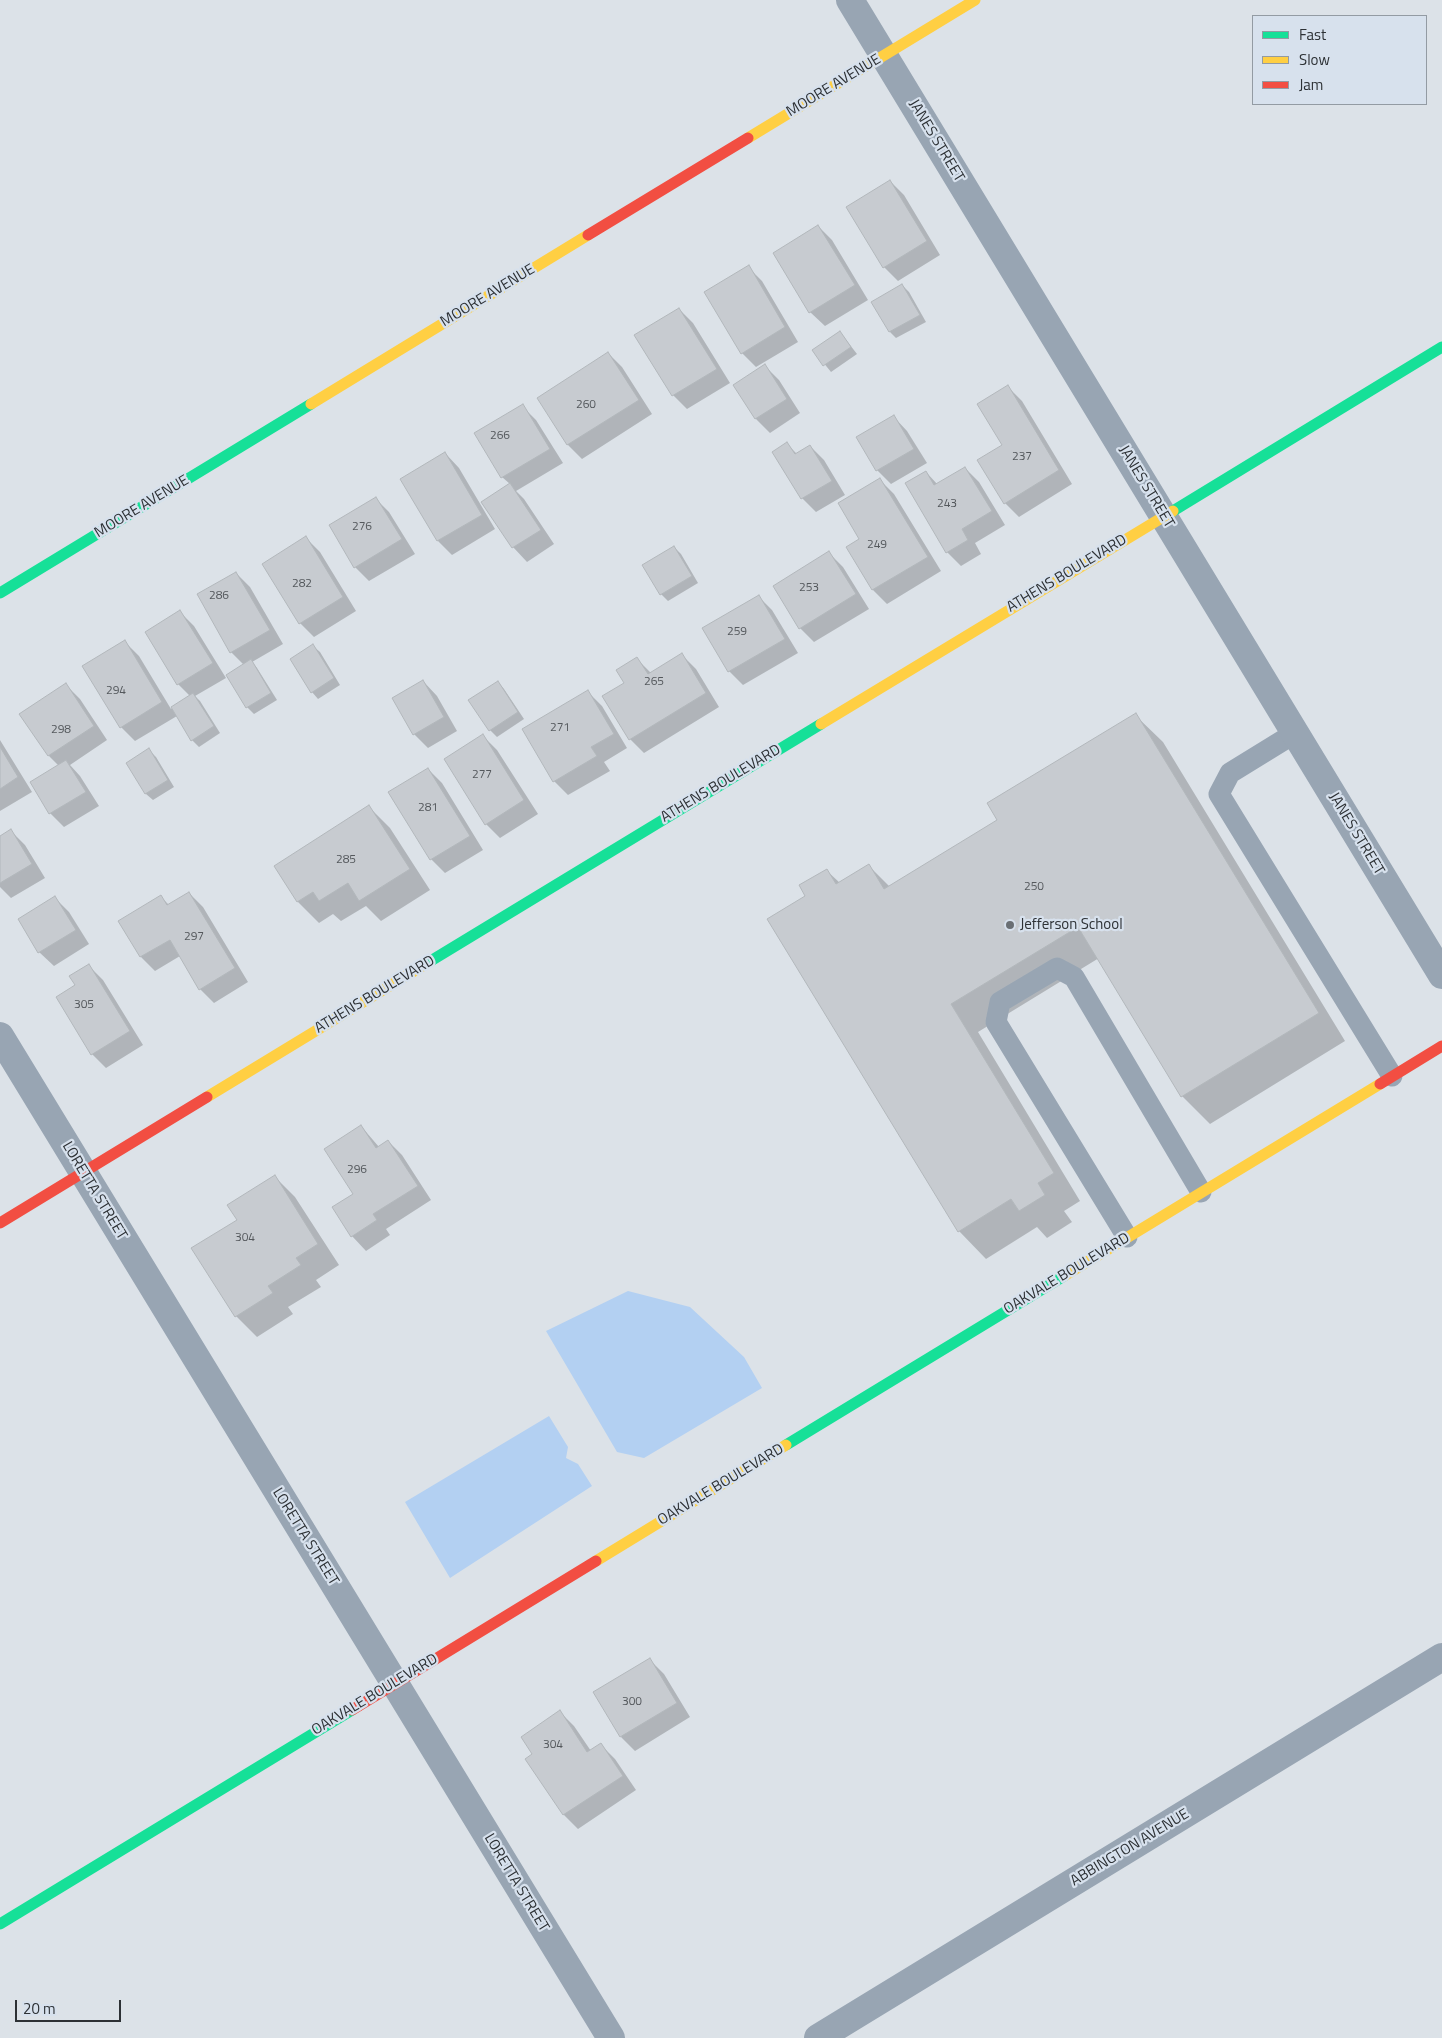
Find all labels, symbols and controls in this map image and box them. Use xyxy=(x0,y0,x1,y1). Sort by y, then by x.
legend xyxy=(1252,15,1427,105)
text: Fast xyxy=(1299,23,1326,46)
text: Slow xyxy=(1299,48,1330,71)
street label: MOORE AVENUE xyxy=(784,51,884,121)
text: Jam xyxy=(1299,73,1323,96)
street label: JANES STREET xyxy=(904,97,968,185)
street label: MOORE AVENUE xyxy=(438,261,538,331)
house number: 260 xyxy=(576,398,596,412)
house number: 266 xyxy=(490,429,510,443)
street label: JANES STREET xyxy=(1114,443,1178,531)
house number: 237 xyxy=(1012,450,1032,464)
street label: MOORE AVENUE xyxy=(92,472,192,542)
house number: 243 xyxy=(937,497,957,511)
house number: 276 xyxy=(352,520,372,534)
street label: ATHENS BOULEVARD xyxy=(1004,531,1130,617)
house number: 249 xyxy=(867,538,887,552)
house number: 282 xyxy=(292,577,312,591)
house number: 253 xyxy=(799,581,819,595)
house number: 286 xyxy=(209,589,229,603)
house number: 259 xyxy=(727,625,747,639)
house number: 265 xyxy=(644,675,664,689)
house number: 294 xyxy=(106,684,126,698)
house number: 271 xyxy=(550,721,570,735)
house number: 298 xyxy=(51,723,71,737)
street label: ATHENS BOULEVARD xyxy=(658,741,784,827)
house number: 277 xyxy=(472,768,492,782)
street label: JANES STREET xyxy=(1324,790,1388,878)
house number: 281 xyxy=(418,801,438,815)
house number: 285 xyxy=(336,853,356,867)
house number: 250 xyxy=(1024,880,1044,894)
place label: Jefferson School xyxy=(1020,916,1123,934)
marker: Jefferson School xyxy=(1004,919,1016,931)
house number: 297 xyxy=(184,930,204,944)
street label: ATHENS BOULEVARD xyxy=(312,952,438,1038)
house number: 305 xyxy=(74,998,94,1012)
street label: LORETTA STREET xyxy=(58,1139,130,1243)
house number: 296 xyxy=(347,1163,367,1177)
street label: OAKVALE BOULEVARD xyxy=(1001,1229,1133,1319)
house number: 304 xyxy=(235,1231,255,1245)
street label: OAKVALE BOULEVARD xyxy=(655,1440,787,1530)
street label: LORETTA STREET xyxy=(268,1485,342,1589)
street label: OAKVALE BOULEVARD xyxy=(309,1650,441,1740)
house number: 300 xyxy=(622,1695,642,1709)
house number: 304 xyxy=(543,1738,563,1752)
street label: ABBINGTON AVENUE xyxy=(1067,1806,1193,1890)
street label: LORETTA STREET xyxy=(480,1831,552,1935)
scale bar xyxy=(18,1990,124,2022)
text: 20 m xyxy=(23,1997,56,2020)

